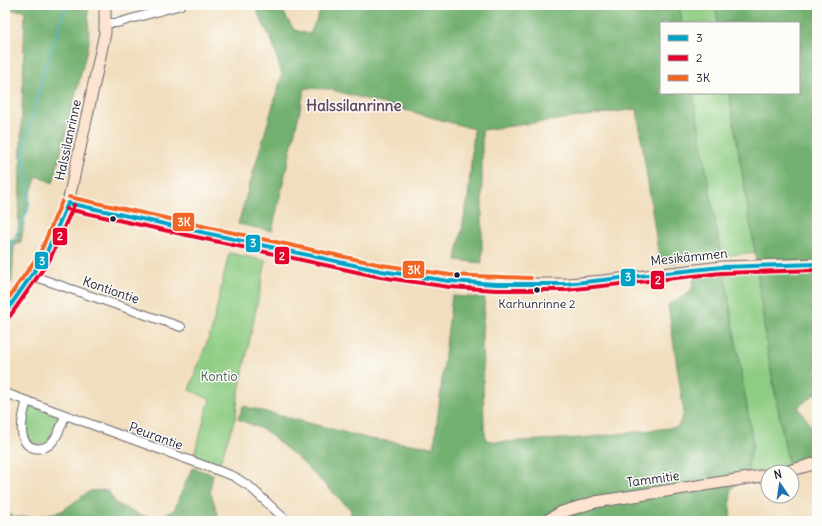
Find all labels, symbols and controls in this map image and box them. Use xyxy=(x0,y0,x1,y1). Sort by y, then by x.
legend xyxy=(660,22,800,94)
text: 3 xyxy=(696,30,703,45)
text: 2 xyxy=(696,50,703,65)
text: 3K xyxy=(696,70,711,85)
district label: Halssilanrinne xyxy=(306,96,402,115)
street label: Halssilanrinne xyxy=(51,98,85,182)
line badge: 3K xyxy=(172,212,195,232)
unlabelled marker xyxy=(108,214,118,224)
text: 3K xyxy=(177,215,191,229)
line badge: 2 xyxy=(52,227,68,246)
text: 2 xyxy=(57,229,63,243)
line badge: 3 xyxy=(245,234,261,253)
text: 3 xyxy=(250,236,256,250)
street label: Mesikämmen xyxy=(650,244,729,270)
line badge: 2 xyxy=(274,246,290,265)
text: 2 xyxy=(279,249,285,263)
line badge: 3 xyxy=(34,251,49,270)
text: 3 xyxy=(39,254,45,268)
line badge: 3K xyxy=(402,260,425,279)
text: 3K xyxy=(407,263,421,277)
line badge: 3 xyxy=(620,268,636,287)
unlabelled marker xyxy=(452,270,462,280)
text: 3 xyxy=(625,270,631,284)
line badge: 2 xyxy=(650,270,665,290)
street label: Kontiontie xyxy=(80,272,142,308)
text: 2 xyxy=(655,273,661,287)
marker: Karhunrinne 2 xyxy=(532,285,542,295)
place label: Karhunrinne 2 xyxy=(498,296,576,311)
park label: Kontio xyxy=(200,368,238,385)
street label: Peurantie xyxy=(127,418,185,454)
north arrow xyxy=(760,464,800,504)
street label: Tammitie xyxy=(625,467,681,491)
text: N xyxy=(772,467,783,482)

